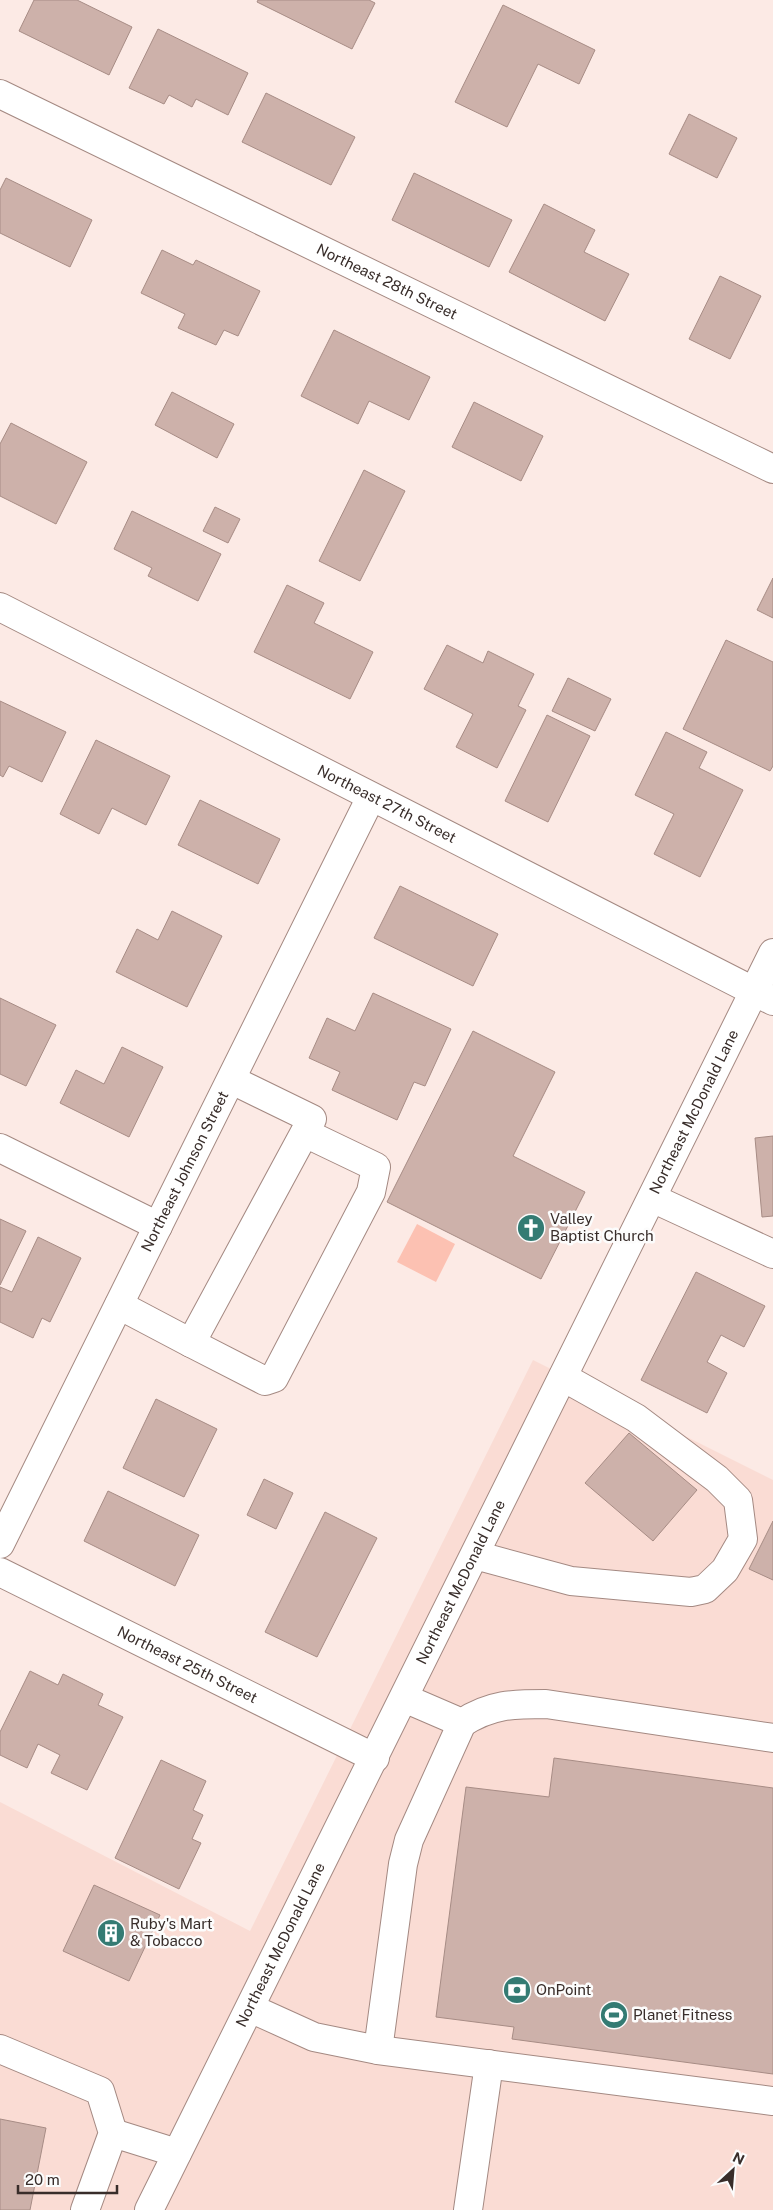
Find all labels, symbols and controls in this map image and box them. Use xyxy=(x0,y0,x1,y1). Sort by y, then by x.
street label: Northeast 28th Street xyxy=(314,240,460,323)
street label: Northeast 27th Street xyxy=(315,761,459,846)
street label: Northeast McDonald Lane xyxy=(646,1027,742,1197)
street label: Northeast Johnson Street xyxy=(138,1088,232,1254)
place label: Valley Baptist Church xyxy=(550,1210,654,1244)
church icon: Valley Baptist Church xyxy=(516,1213,546,1243)
street label: Northeast McDonald Lane xyxy=(412,1497,508,1667)
street label: Northeast 25th Street xyxy=(115,1623,260,1706)
street label: Northeast McDonald Lane xyxy=(232,1860,328,2030)
place label: Ruby's Mart & Tobacco xyxy=(130,1915,213,1949)
building icon: Ruby's Mart & Tobacco xyxy=(96,1918,126,1948)
bank icon: OnPoint xyxy=(502,1975,532,2005)
place label: OnPoint xyxy=(536,1981,592,1998)
sports icon: Planet Fitness xyxy=(599,2000,629,2030)
place label: Planet Fitness xyxy=(633,2006,732,2023)
north arrow xyxy=(708,2145,758,2195)
text: N xyxy=(730,2149,747,2168)
scale bar xyxy=(18,2162,116,2194)
text: 20 m xyxy=(25,2171,60,2188)

